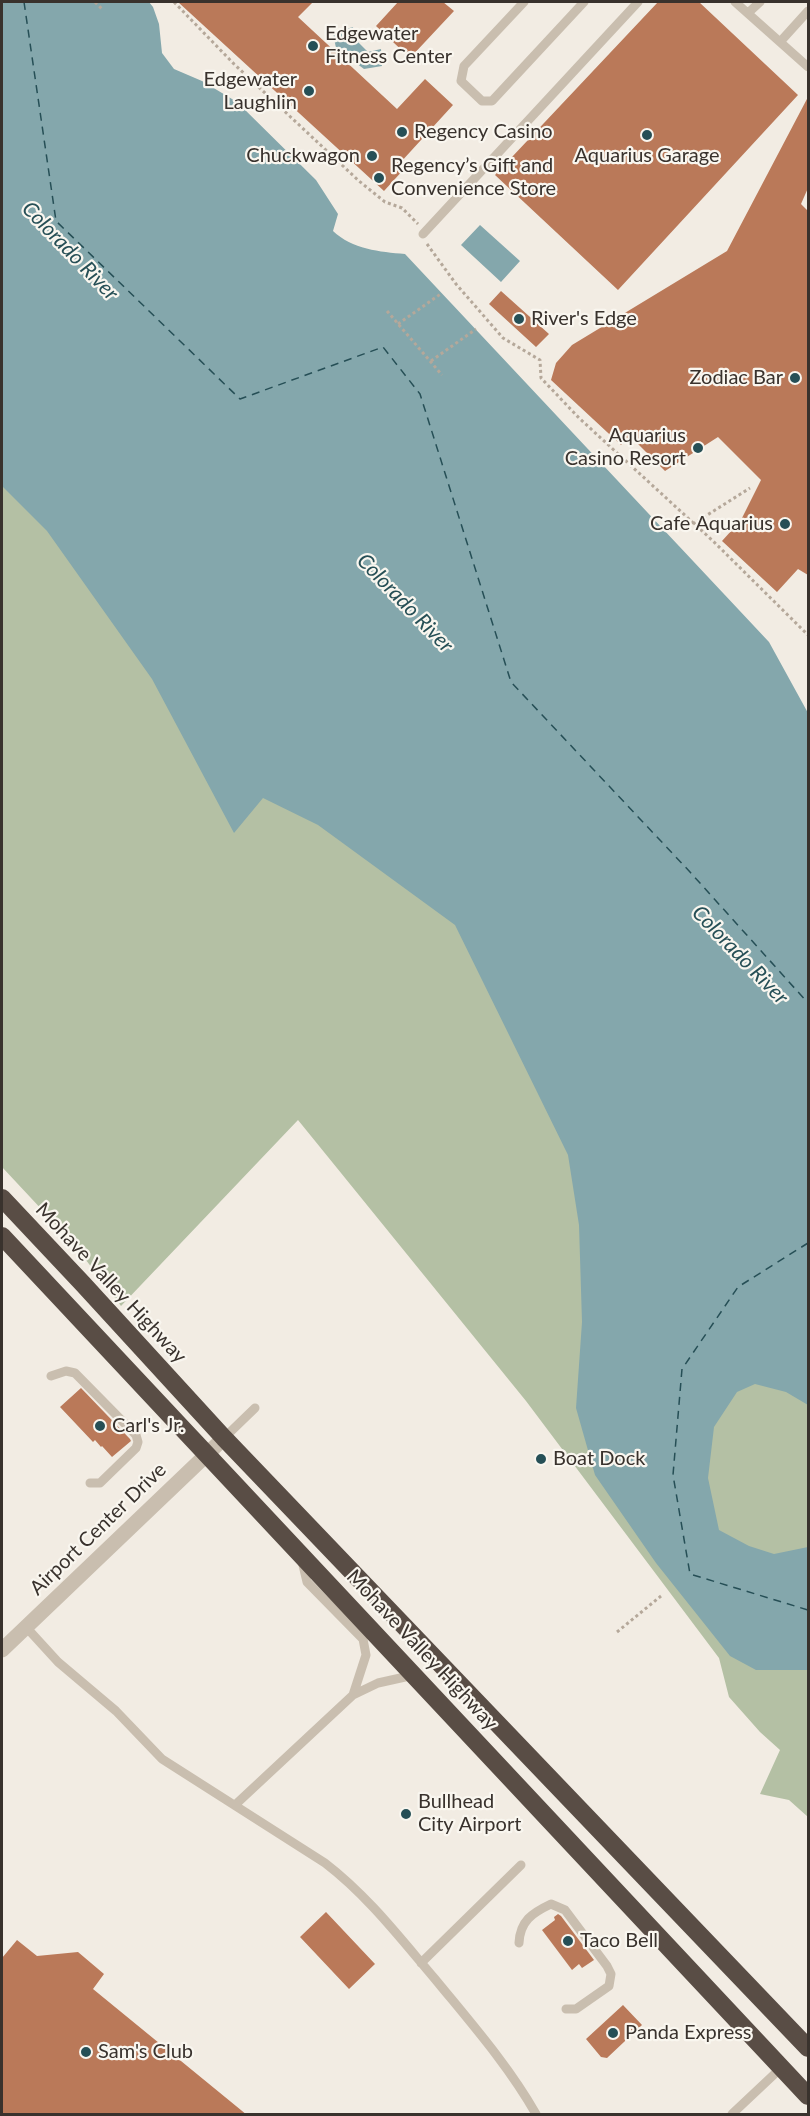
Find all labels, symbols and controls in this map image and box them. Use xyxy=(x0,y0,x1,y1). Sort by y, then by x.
place label: Edgewater Fitness Center xyxy=(325,22,452,69)
marker: Edgewater Fitness Center xyxy=(306,39,320,53)
place label: Edgewater Laughlin xyxy=(204,68,297,115)
marker: Edgewater Laughlin xyxy=(302,84,316,98)
place label: Regency Casino xyxy=(414,120,553,144)
marker: Regency Casino xyxy=(395,125,409,139)
marker: Aquarius Garage xyxy=(640,128,654,142)
place label: Chuckwagon xyxy=(246,144,360,168)
place label: Aquarius Garage xyxy=(575,144,719,168)
marker: Chuckwagon xyxy=(365,149,379,163)
place label: Regency’s Gift and Convenience Store xyxy=(391,154,556,201)
marker: Regency’s Gift and Convenience Store xyxy=(372,171,386,185)
water label: Colorado River xyxy=(17,196,123,306)
place label: River's Edge xyxy=(531,307,637,331)
marker: River's Edge xyxy=(512,312,526,326)
place label: Zodiac Bar xyxy=(690,366,783,390)
marker: Zodiac Bar xyxy=(788,371,802,385)
place label: Aquarius Casino Resort xyxy=(565,424,686,471)
marker: Aquarius Casino Resort xyxy=(691,441,705,455)
place label: Cafe Aquarius xyxy=(650,512,773,536)
marker: Cafe Aquarius xyxy=(778,517,792,531)
water label: Colorado River xyxy=(352,548,458,658)
water label: Colorado River xyxy=(687,900,793,1010)
street label: Mohave Valley Highway xyxy=(30,1198,192,1368)
place label: Carl's Jr. xyxy=(112,1414,184,1438)
marker: Carl's Jr. xyxy=(93,1419,107,1433)
place label: Boat Dock xyxy=(553,1447,645,1471)
marker: Boat Dock xyxy=(534,1452,548,1466)
street label: Airport Center Drive xyxy=(25,1458,171,1600)
street label: Mohave Valley Highway xyxy=(341,1565,503,1735)
place label: Bullhead City Airport xyxy=(418,1790,521,1837)
marker: Bullhead City Airport xyxy=(399,1807,413,1821)
place label: Taco Bell xyxy=(580,1929,658,1953)
marker: Taco Bell xyxy=(561,1934,575,1948)
place label: Panda Express xyxy=(625,2021,752,2045)
marker: Panda Express xyxy=(606,2026,620,2040)
place label: Sam's Club xyxy=(98,2040,193,2064)
marker: Sam's Club xyxy=(79,2045,93,2059)

